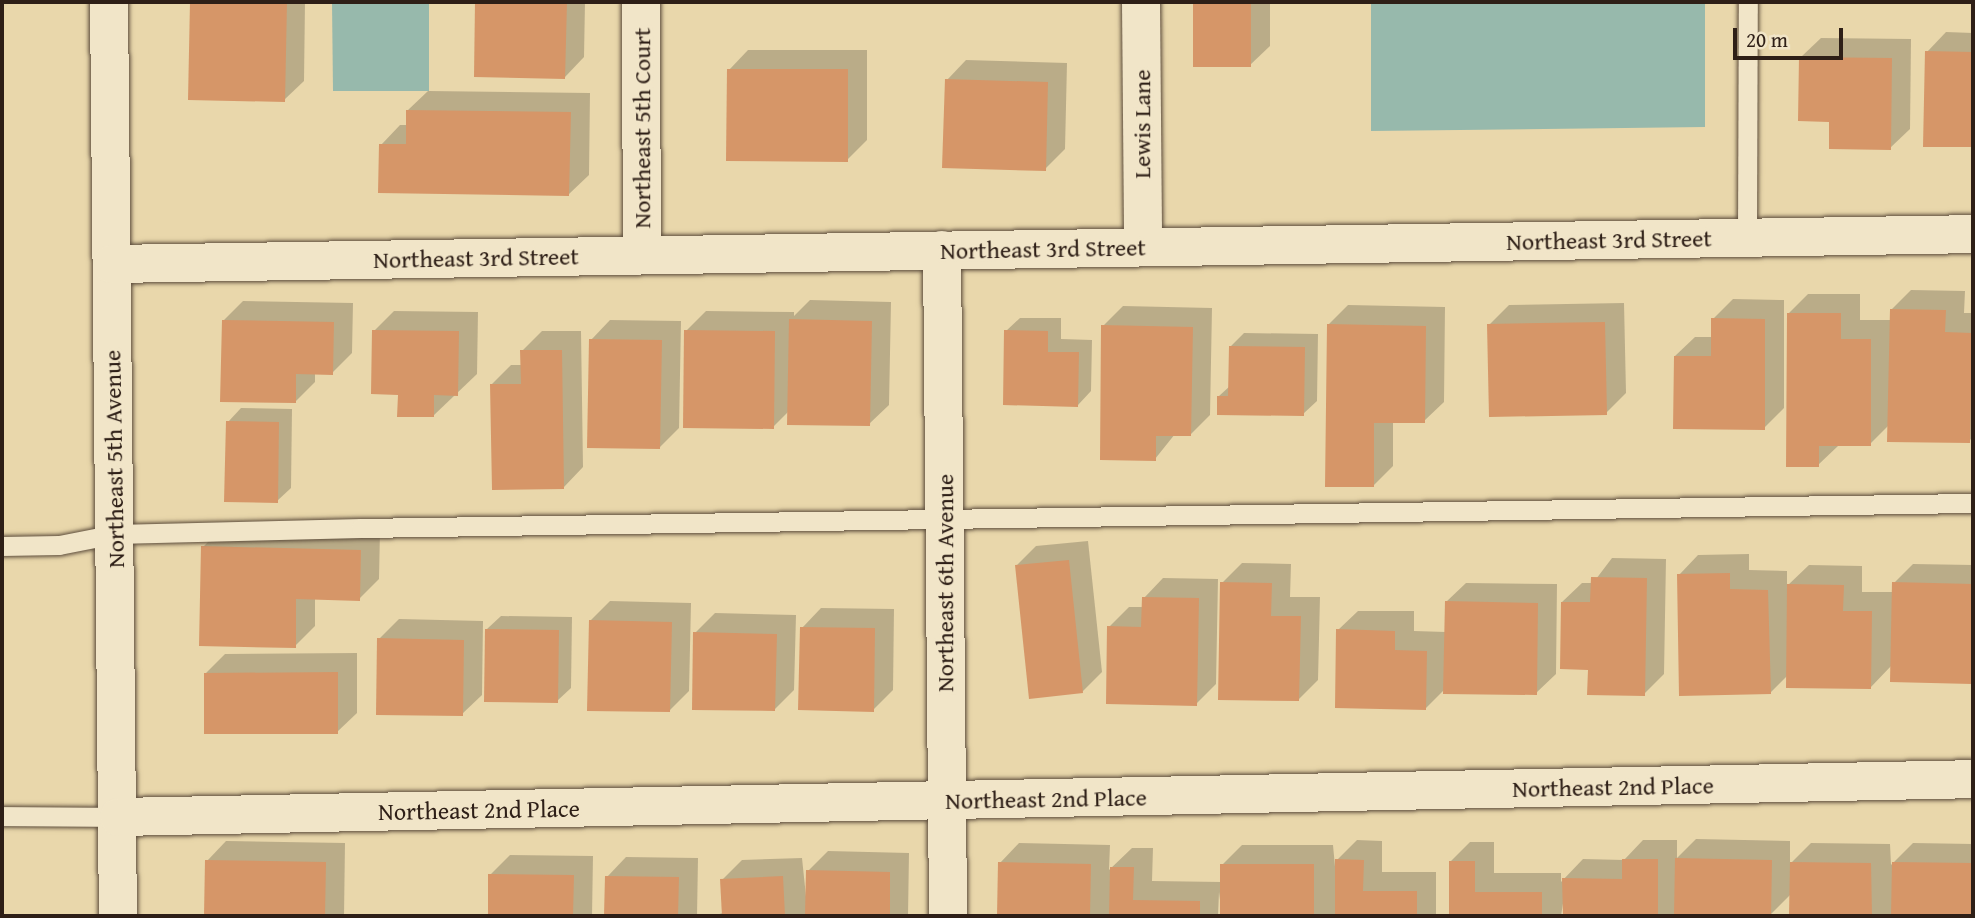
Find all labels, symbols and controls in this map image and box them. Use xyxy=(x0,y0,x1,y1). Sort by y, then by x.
scale bar xyxy=(1737,14,1847,58)
text: 20 m xyxy=(1746,24,1788,55)
street label: Northeast 5th Court xyxy=(628,27,656,229)
street label: Lewis Lane xyxy=(1128,69,1156,179)
street label: Northeast 3rd Street xyxy=(1506,224,1712,256)
street label: Northeast 3rd Street xyxy=(940,233,1146,265)
street label: Northeast 3rd Street xyxy=(373,242,579,274)
street label: Northeast 5th Avenue xyxy=(98,350,130,568)
street label: Northeast 6th Avenue xyxy=(931,474,959,692)
street label: Northeast 2nd Place xyxy=(1512,771,1714,803)
street label: Northeast 2nd Place xyxy=(945,783,1147,815)
street label: Northeast 2nd Place xyxy=(378,794,580,826)

